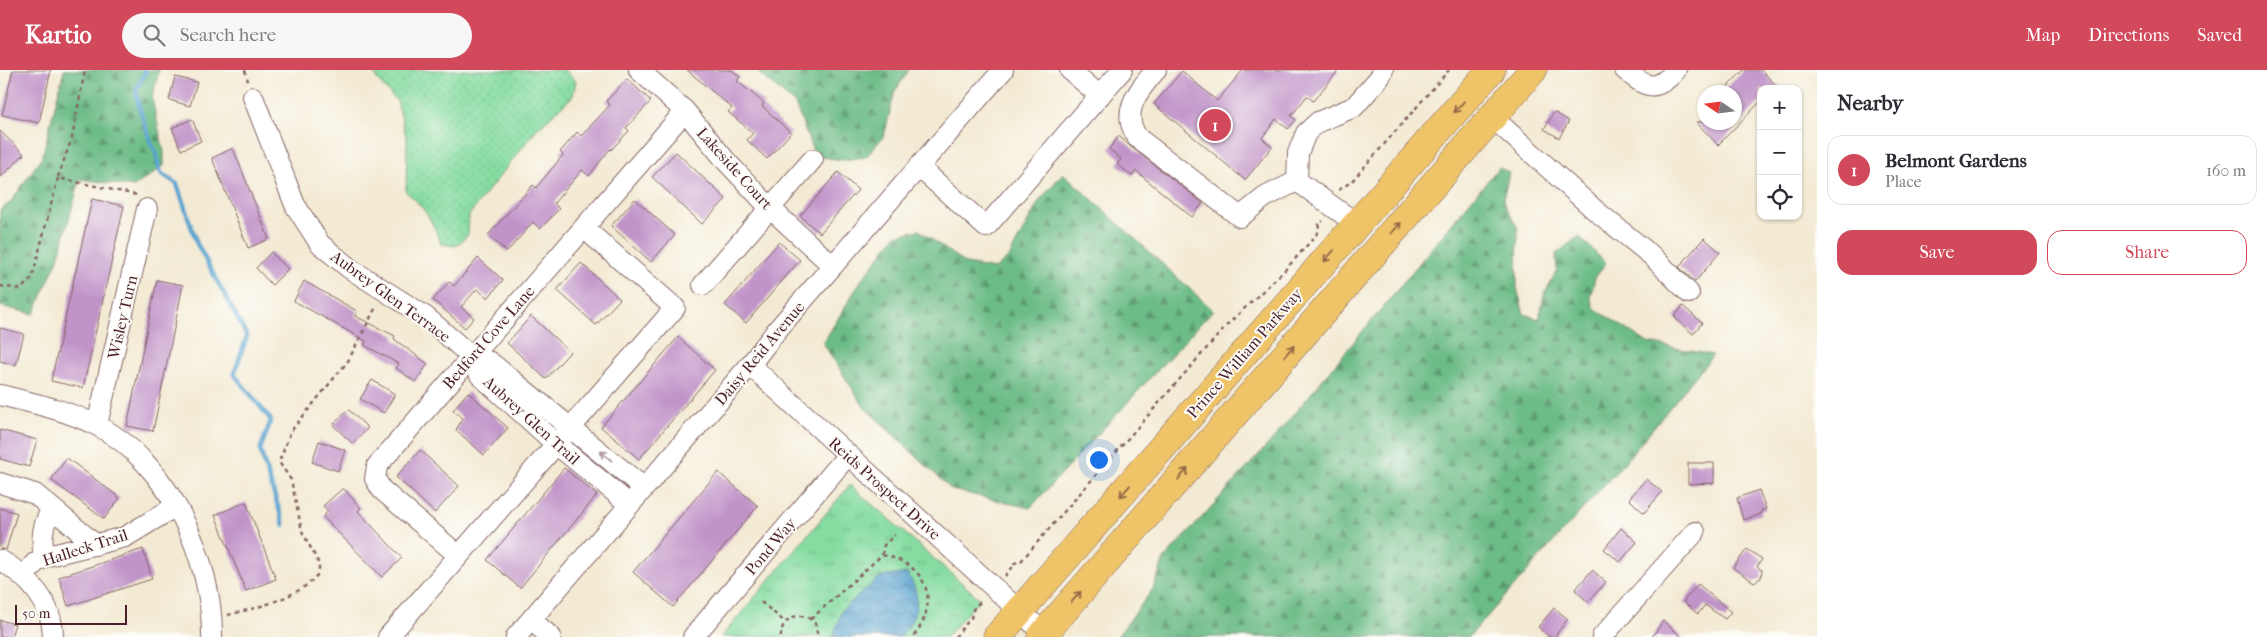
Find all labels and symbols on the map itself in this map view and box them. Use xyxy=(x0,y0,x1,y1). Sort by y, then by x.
north arrow xyxy=(1697,85,1742,130)
one-way arrow xyxy=(1453,100,1465,113)
pin: 1 xyxy=(1199,106,1231,144)
street label: Lakeside Court xyxy=(693,123,777,214)
one-way arrow xyxy=(1390,222,1401,235)
street label: Aubrey Glen Terrace xyxy=(326,246,454,346)
one-way arrow xyxy=(1324,249,1335,262)
street label: Wisley Turn xyxy=(103,273,142,362)
street label: Bedford Cove Lane xyxy=(438,282,538,393)
street label: Prince William Parkway xyxy=(1183,284,1306,422)
street label: Daisy Reid Avenue xyxy=(710,297,808,409)
one-way arrow xyxy=(1283,345,1295,358)
street label: Aubrey Glen Trail xyxy=(479,371,584,469)
street label: Reids Prospect Drive xyxy=(825,433,945,544)
your location xyxy=(1086,447,1112,473)
one-way arrow xyxy=(600,451,613,462)
one-way arrow xyxy=(1177,468,1188,481)
one-way arrow xyxy=(1119,484,1130,497)
street label: Pond Way xyxy=(741,513,800,579)
street label: Halleck Trail xyxy=(40,525,131,570)
one-way arrow xyxy=(1070,590,1082,603)
scale bar xyxy=(15,602,128,625)

